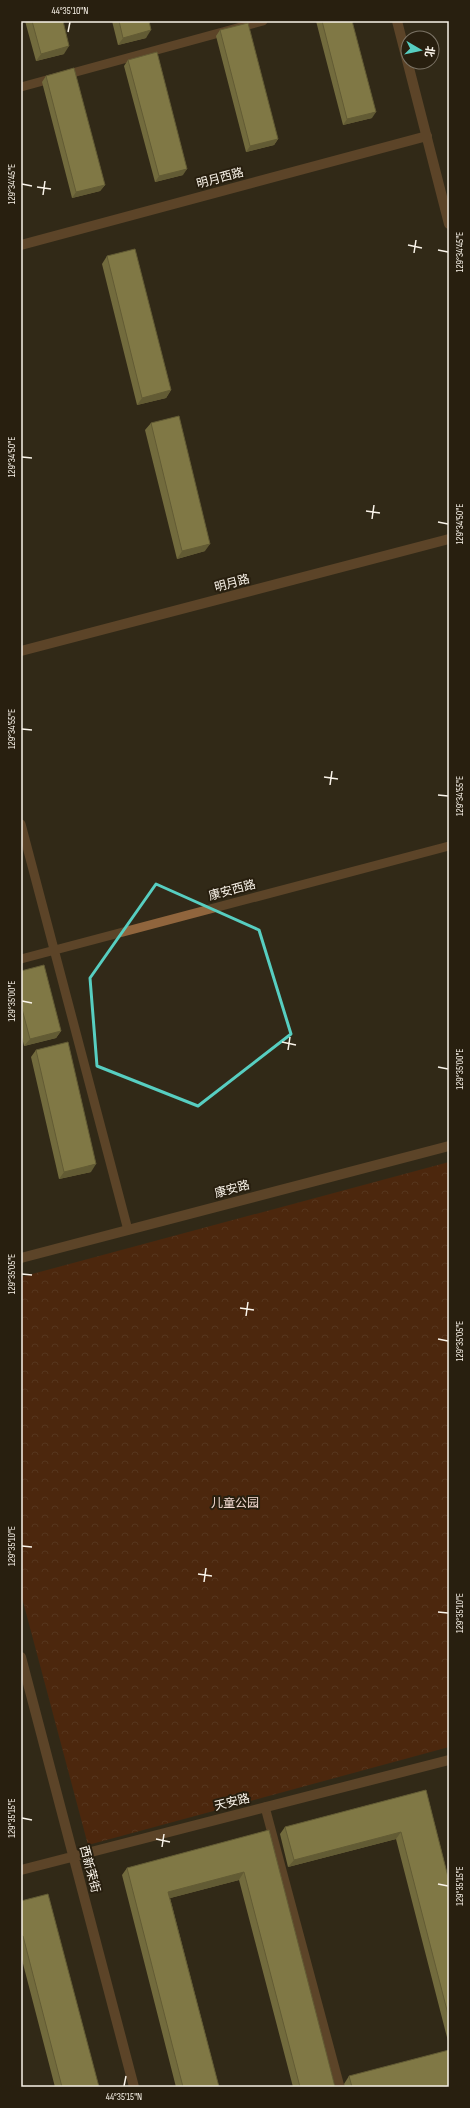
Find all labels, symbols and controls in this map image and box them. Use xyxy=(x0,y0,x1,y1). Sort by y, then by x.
text: 44°35'10"N xyxy=(52,5,88,17)
north arrow xyxy=(400,30,440,70)
text: 北 xyxy=(422,45,437,58)
text: 129°34'45"E xyxy=(6,164,18,204)
street label: 明月西路 xyxy=(195,165,245,192)
text: 129°34'45"E xyxy=(454,232,466,272)
text: 129°34'50"E xyxy=(6,437,18,477)
text: 129°34'50"E xyxy=(454,504,466,544)
street label: 明月路 xyxy=(213,572,251,595)
text: 129°34'55"E xyxy=(6,709,18,749)
text: 129°34'55"E xyxy=(454,776,466,816)
street label: 康安西路 xyxy=(207,877,257,904)
text: 129°35'00"E xyxy=(6,981,18,1021)
text: 129°35'00"E xyxy=(454,1049,466,1089)
street label: 康安路 xyxy=(213,1178,251,1201)
text: 129°35'05"E xyxy=(6,1254,18,1294)
text: 129°35'05"E xyxy=(454,1321,466,1361)
park label: 儿童公园 xyxy=(211,1496,259,1511)
text: 129°35'10"E xyxy=(6,1526,18,1566)
text: 129°35'10"E xyxy=(454,1593,466,1633)
street label: 天安路 xyxy=(213,1791,251,1814)
text: 129°35'15"E xyxy=(6,1798,18,1838)
street label: 西新荣街 xyxy=(76,1844,103,1894)
text: 129°35'15"E xyxy=(454,1866,466,1906)
text: 44°35'15"N xyxy=(106,2091,142,2103)

